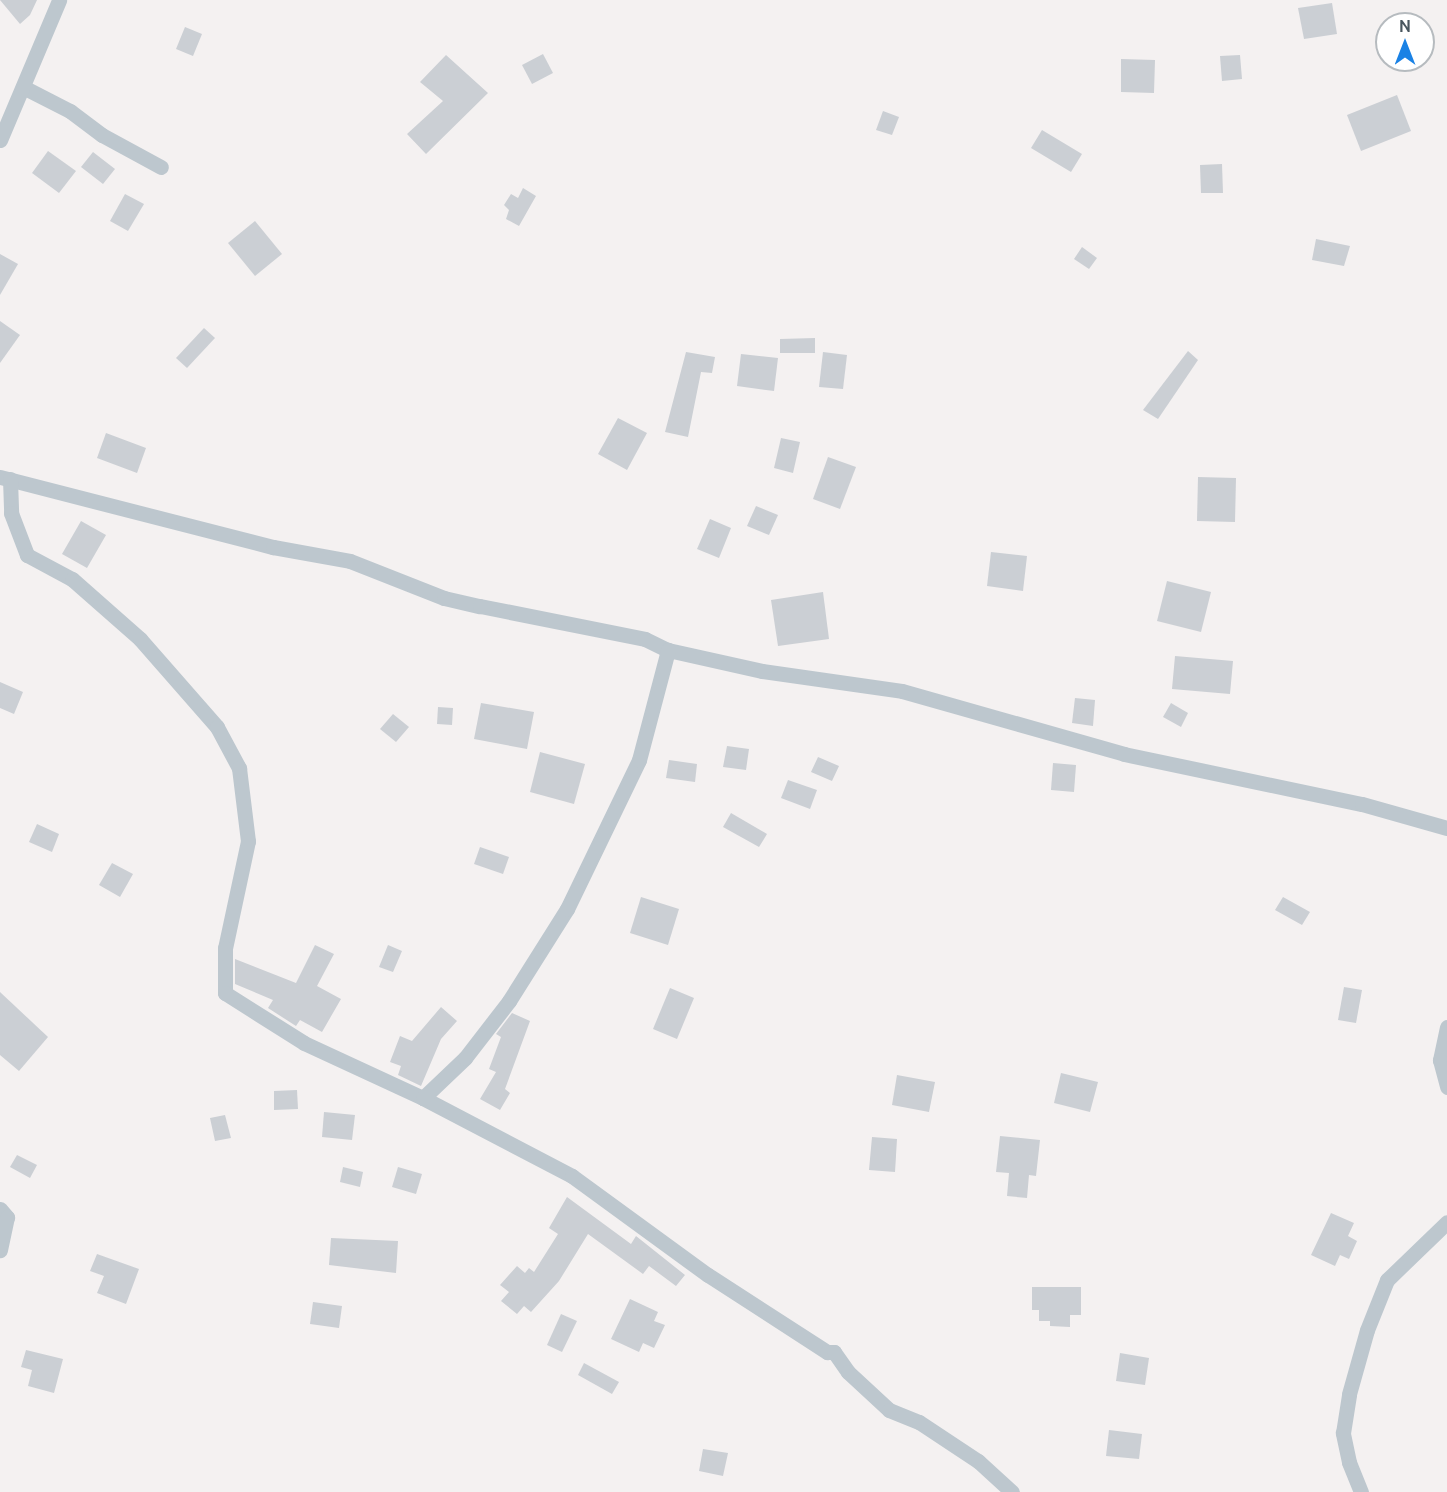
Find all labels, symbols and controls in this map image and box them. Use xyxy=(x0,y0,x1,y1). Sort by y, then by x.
north arrow xyxy=(1375,12,1435,72)
text: N xyxy=(1399,17,1411,35)

